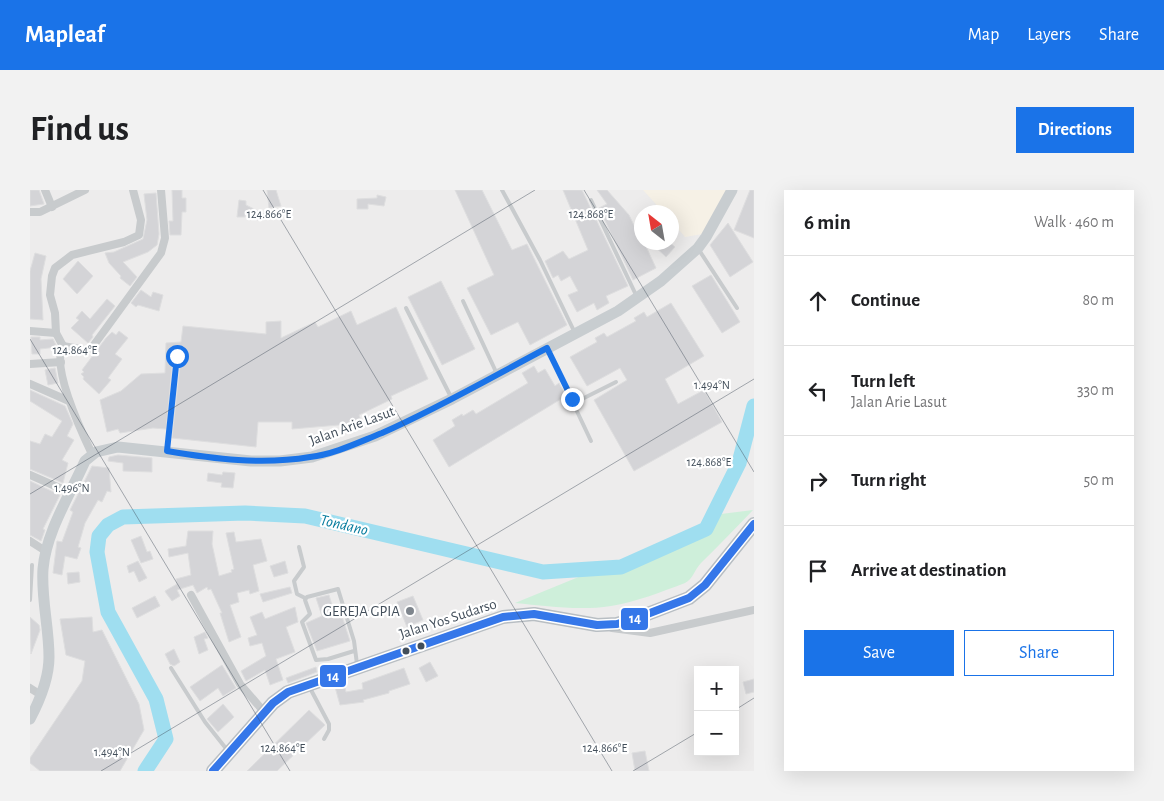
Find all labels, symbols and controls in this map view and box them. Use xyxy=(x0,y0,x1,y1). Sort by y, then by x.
text: Mapleaf xyxy=(25,23,105,47)
text: Map xyxy=(968,26,999,44)
text: Layers xyxy=(1027,26,1071,44)
text: Share xyxy=(1099,26,1139,44)
button: Directions xyxy=(1016,107,1134,153)
text: Find us xyxy=(30,112,129,147)
north arrow xyxy=(634,205,679,250)
text: 124.866°E xyxy=(247,208,291,220)
text: 124.868°E xyxy=(569,208,613,220)
text: 6 min xyxy=(804,212,851,233)
text: Walk · 460 m xyxy=(1034,214,1114,230)
icon: ahead xyxy=(804,287,832,315)
text: Continue xyxy=(851,291,920,310)
text: 80 m xyxy=(1083,292,1114,308)
text: 124.864°E xyxy=(53,344,97,356)
route start xyxy=(166,345,189,368)
text: Turn left xyxy=(851,372,915,391)
icon: left xyxy=(804,377,832,405)
text: 1.494°N xyxy=(694,379,730,391)
text: 330 m xyxy=(1077,382,1114,398)
route end xyxy=(561,388,584,411)
text: Jalan Arie Lasut xyxy=(851,394,947,410)
street label: Jalan Arie Lasut xyxy=(307,404,397,448)
text: 124.868°E xyxy=(687,456,731,468)
icon: right xyxy=(804,467,832,495)
text: Turn right xyxy=(851,471,926,490)
text: 50 m xyxy=(1083,472,1114,488)
text: 1.496°N xyxy=(54,482,90,494)
water label: Tondano xyxy=(319,512,370,538)
icon: arrive xyxy=(804,557,832,585)
text: Arrive at destination xyxy=(851,561,1007,580)
street label: Jalan Yos Sudarso xyxy=(397,596,499,642)
place label: GEREJA GPIA xyxy=(323,604,400,619)
marker: GEREJA GPIA xyxy=(404,605,416,617)
line badge: 14 xyxy=(620,607,649,631)
text: 14 xyxy=(629,612,641,626)
button: Save xyxy=(804,630,954,676)
button: Share xyxy=(964,630,1114,676)
unlabelled marker xyxy=(416,641,426,651)
unlabelled marker xyxy=(401,646,411,656)
line badge: 14 xyxy=(319,664,347,688)
map controls xyxy=(694,666,739,756)
button: + xyxy=(694,666,739,711)
text: 14 xyxy=(327,670,339,684)
button: − xyxy=(694,711,739,756)
text: 124.864°E xyxy=(261,742,305,754)
text: 124.866°E xyxy=(583,742,627,754)
text: 1.494°N xyxy=(94,746,130,758)

